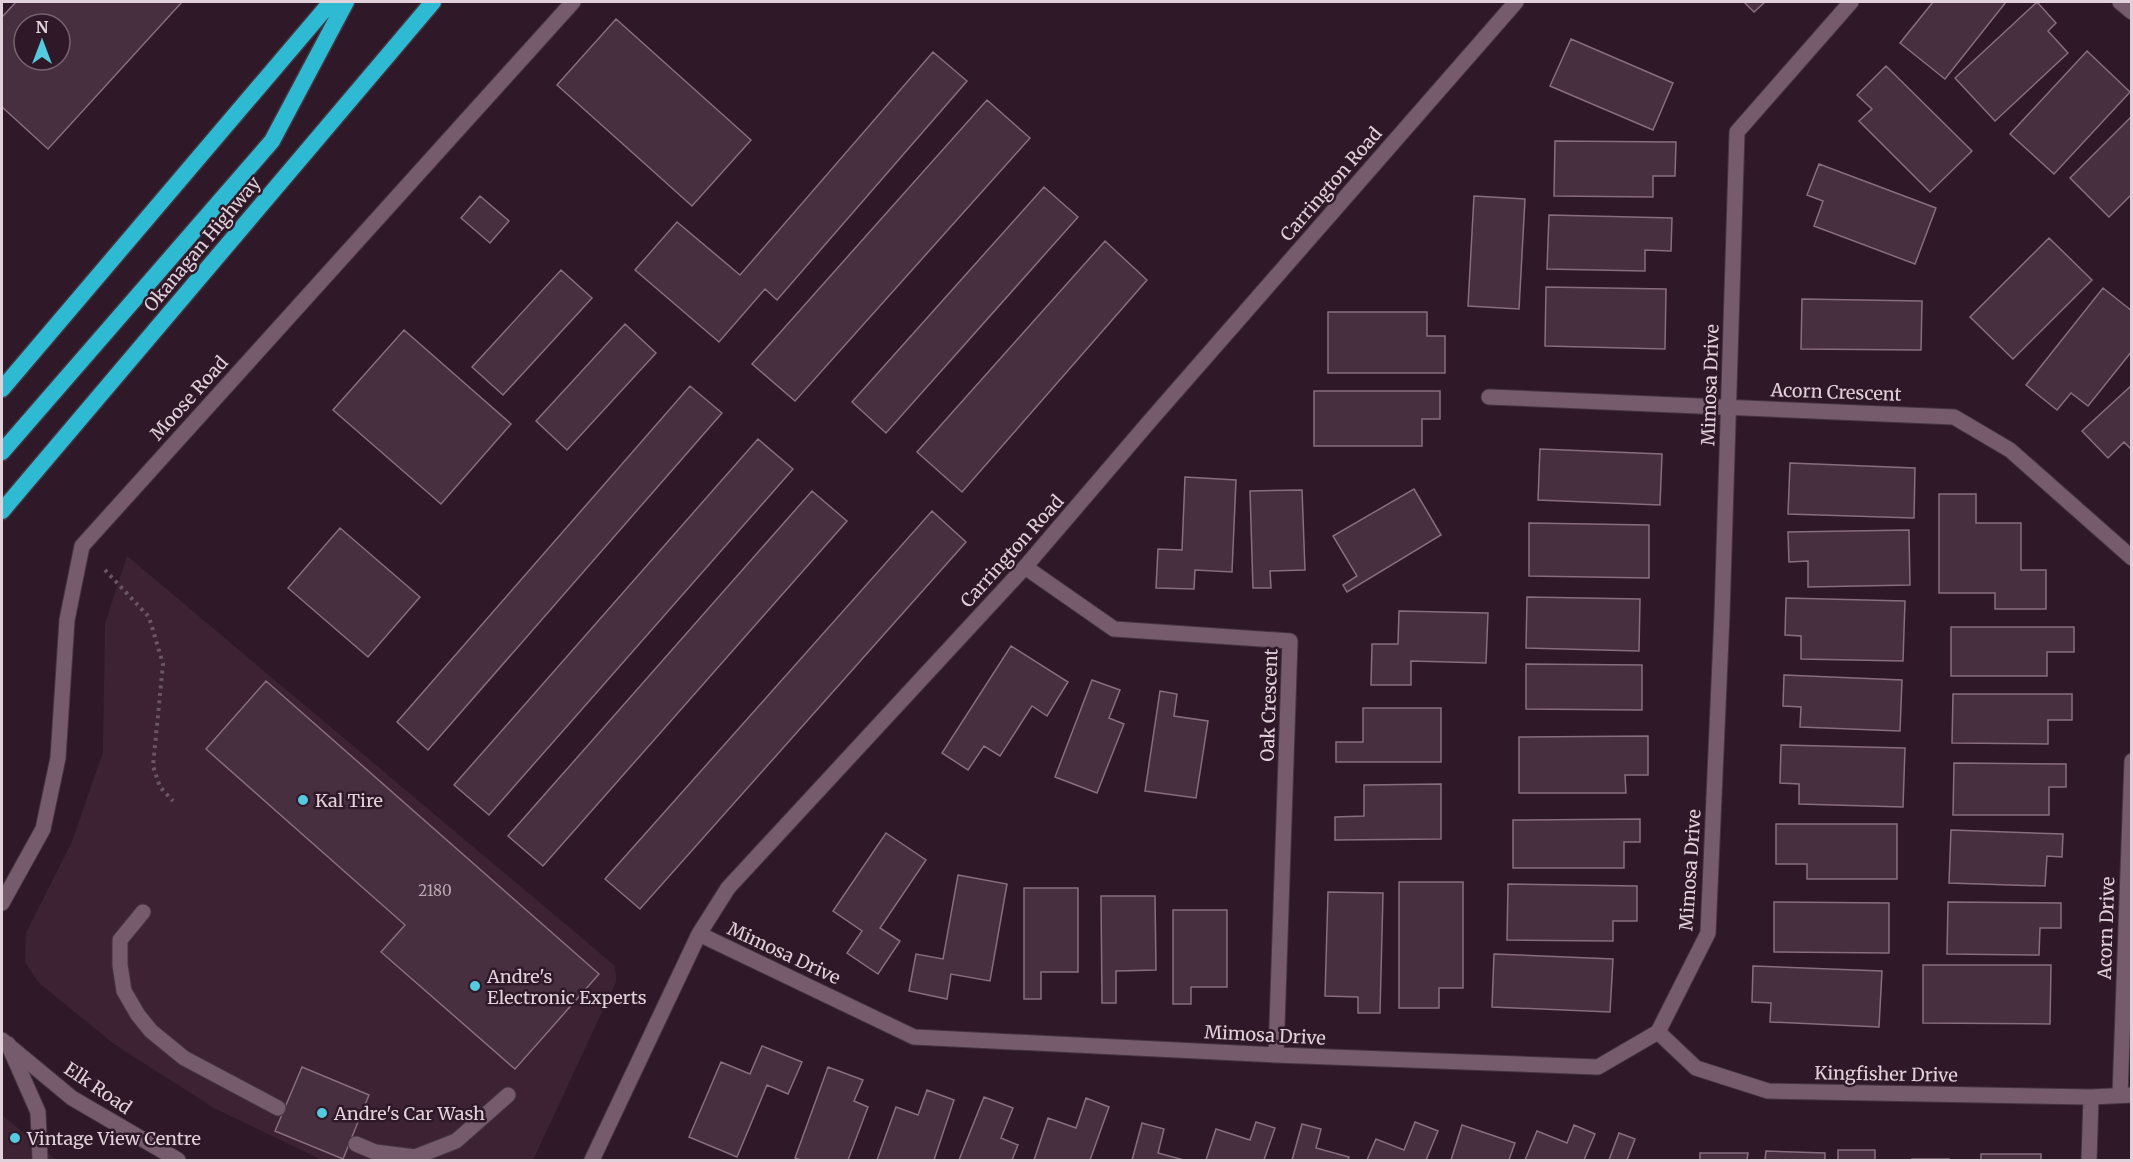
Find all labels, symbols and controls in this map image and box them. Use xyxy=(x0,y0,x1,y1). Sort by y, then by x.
north arrow xyxy=(12,12,72,72)
text: N xyxy=(36,17,49,37)
street label: Carrington Road xyxy=(1275,122,1387,246)
street label: Okanagan Highway xyxy=(139,171,266,316)
street label: Mimosa Drive xyxy=(1696,324,1724,446)
street label: Moose Road xyxy=(145,351,233,445)
street label: Acorn Crescent xyxy=(1769,378,1902,406)
street label: Carrington Road xyxy=(955,490,1069,612)
street label: Oak Crescent xyxy=(1256,648,1282,762)
place label: Kal Tire xyxy=(315,789,383,812)
marker: Kal Tire xyxy=(296,793,310,807)
street label: Mimosa Drive xyxy=(1674,808,1706,932)
street label: Acorn Drive xyxy=(2093,876,2119,981)
house number: 2180 xyxy=(418,881,452,900)
street label: Mimosa Drive xyxy=(724,917,844,989)
place label: Andre's Electronic Experts xyxy=(486,965,647,1009)
marker: Andre's Electronic Experts xyxy=(468,979,482,993)
street label: Mimosa Drive xyxy=(1204,1020,1326,1050)
street label: Elk Road xyxy=(60,1057,136,1119)
street label: Kingfisher Drive xyxy=(1814,1061,1958,1087)
place label: Andre's Car Wash xyxy=(333,1102,485,1125)
marker: Andre's Car Wash xyxy=(315,1106,329,1120)
place label: Vintage View Centre xyxy=(26,1127,201,1150)
marker: Vintage View Centre xyxy=(8,1131,22,1145)

